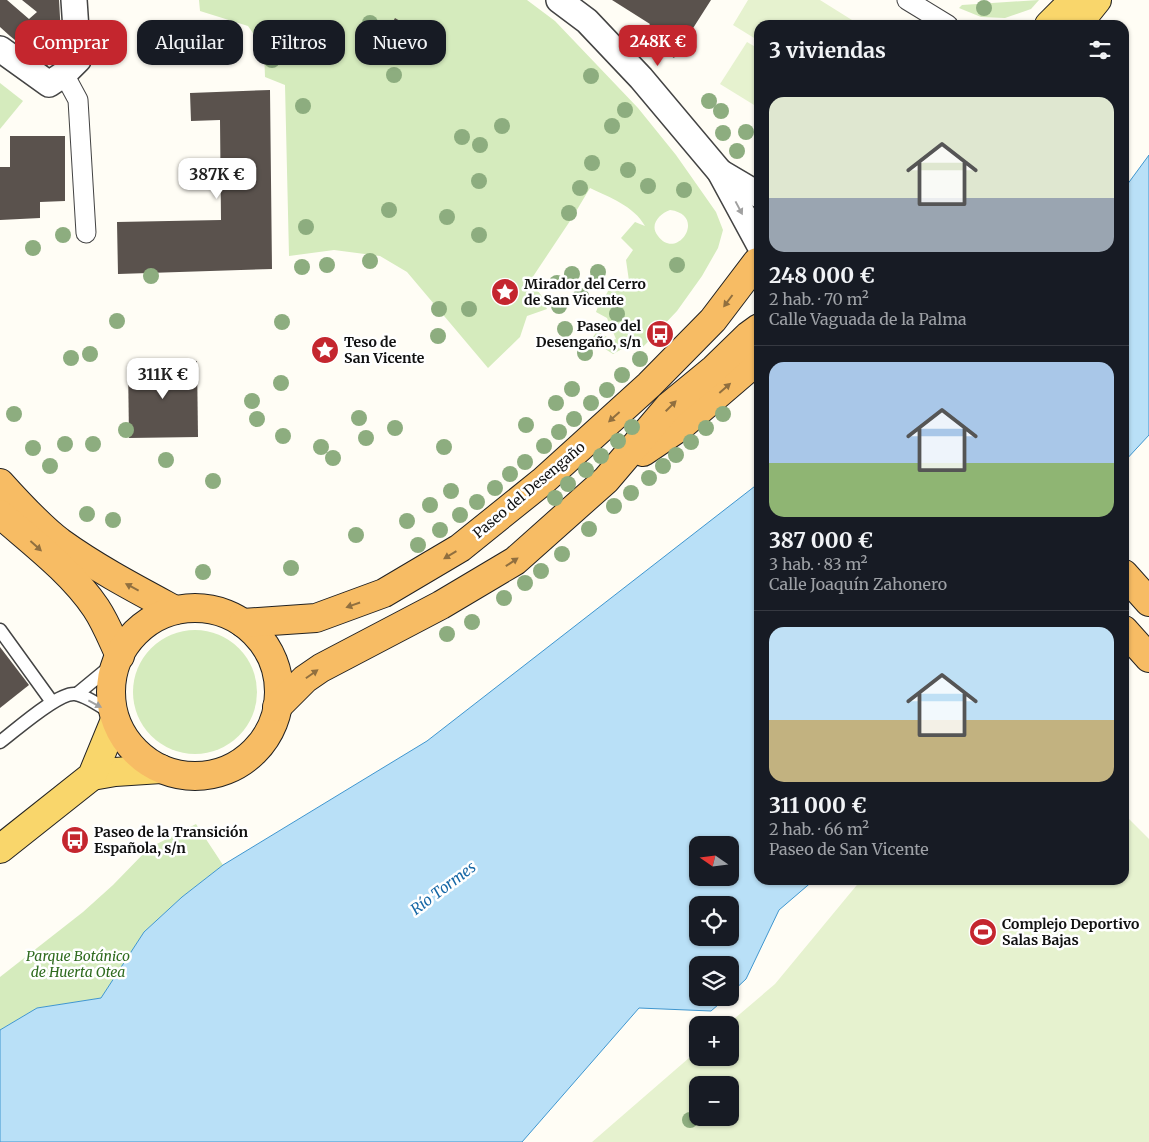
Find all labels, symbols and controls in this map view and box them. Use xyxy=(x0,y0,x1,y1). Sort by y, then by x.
chip: Comprar xyxy=(15,20,127,65)
chip: Alquilar xyxy=(137,20,243,65)
chip: Filtros xyxy=(253,20,345,65)
chip: Nuevo xyxy=(355,20,446,65)
pin: 248K € xyxy=(617,24,699,67)
text: 248K € xyxy=(630,31,686,51)
icon: filters xyxy=(1086,36,1114,64)
text: 3 viviendas xyxy=(769,37,886,64)
icon: home xyxy=(897,129,987,219)
pin: 387K € xyxy=(176,158,258,200)
text: 387K € xyxy=(189,164,245,184)
one-way arrow xyxy=(735,201,744,214)
text: 248 000 € xyxy=(769,262,875,289)
place label: Mirador del Cerro de San Vicente xyxy=(524,275,646,309)
place icon: Mirador del Cerro de San Vicente xyxy=(490,277,520,307)
text: 2 hab. · 70 m² xyxy=(769,289,869,309)
one-way arrow xyxy=(722,294,733,307)
text: Calle Vaguada de la Palma xyxy=(769,309,967,329)
place label: Paseo del Desengaño, s/n xyxy=(536,317,641,351)
bus stop icon: Paseo del Desengaño, s/n xyxy=(645,319,675,349)
place label: Teso de San Vicente xyxy=(344,333,425,367)
place icon: Teso de San Vicente xyxy=(310,335,340,365)
pin: 311K € xyxy=(122,358,204,400)
text: 311K € xyxy=(138,364,188,384)
one-way arrow xyxy=(719,382,731,394)
icon: home xyxy=(897,395,987,485)
one-way arrow xyxy=(665,400,677,412)
one-way arrow xyxy=(609,411,621,423)
street label: Paseo del Desengaño xyxy=(469,438,589,542)
text: 387 000 € xyxy=(769,527,873,554)
one-way arrow xyxy=(29,540,41,552)
one-way arrow xyxy=(443,550,456,559)
text: 3 hab. · 83 m² xyxy=(769,554,867,574)
one-way arrow xyxy=(505,557,519,567)
text: Calle Joaquín Zahonero xyxy=(769,574,947,594)
one-way arrow xyxy=(125,583,139,591)
one-way arrow xyxy=(345,602,360,609)
icon: home xyxy=(897,660,987,750)
one-way arrow xyxy=(306,669,319,679)
one-way arrow xyxy=(88,700,102,708)
text: 311 000 € xyxy=(769,792,867,819)
text: 2 hab. · 66 m² xyxy=(769,819,869,839)
place label: Paseo de la Transición Española, s/n xyxy=(94,823,248,857)
bus stop icon: Paseo de la Transición Española, s/n xyxy=(60,825,90,855)
north arrow xyxy=(689,836,739,886)
map controls xyxy=(689,836,739,1126)
text: Paseo de San Vicente xyxy=(769,839,929,859)
water label: Río Tormes xyxy=(407,857,479,919)
button: locate xyxy=(689,896,739,946)
place label: Complejo Deportivo Salas Bajas xyxy=(1002,915,1139,949)
sports icon: Complejo Deportivo Salas Bajas xyxy=(968,917,998,947)
park label: Parque Botánico de Huerta Otea xyxy=(26,947,130,981)
button: layers xyxy=(689,956,739,1006)
button: + xyxy=(689,1016,739,1066)
button: − xyxy=(689,1076,739,1126)

